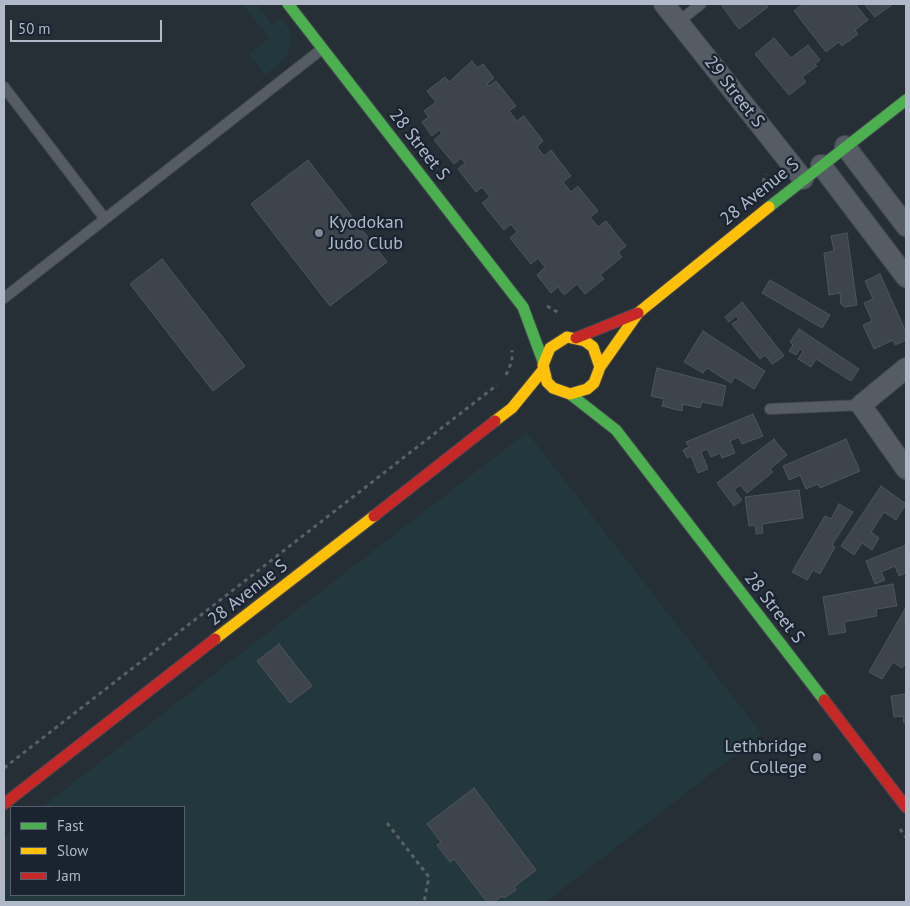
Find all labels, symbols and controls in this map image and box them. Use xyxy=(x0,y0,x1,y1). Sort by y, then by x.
scale bar xyxy=(12,10,165,42)
text: 50 m xyxy=(18,19,51,38)
street label: 29 Street S xyxy=(699,52,769,132)
street label: 28 Street S xyxy=(384,105,454,185)
street label: 28 Avenue S xyxy=(716,154,804,230)
place label: Kyodokan Judo Club xyxy=(329,212,404,254)
marker: Kyodokan Judo Club xyxy=(313,227,325,239)
street label: 28 Avenue S xyxy=(204,555,292,631)
street label: 28 Street S xyxy=(739,568,809,648)
place label: Lethbridge College xyxy=(725,736,807,779)
marker: Lethbridge College xyxy=(811,751,823,763)
legend xyxy=(10,806,185,896)
text: Fast xyxy=(57,816,84,835)
text: Slow xyxy=(57,841,88,860)
text: Jam xyxy=(57,866,81,885)

